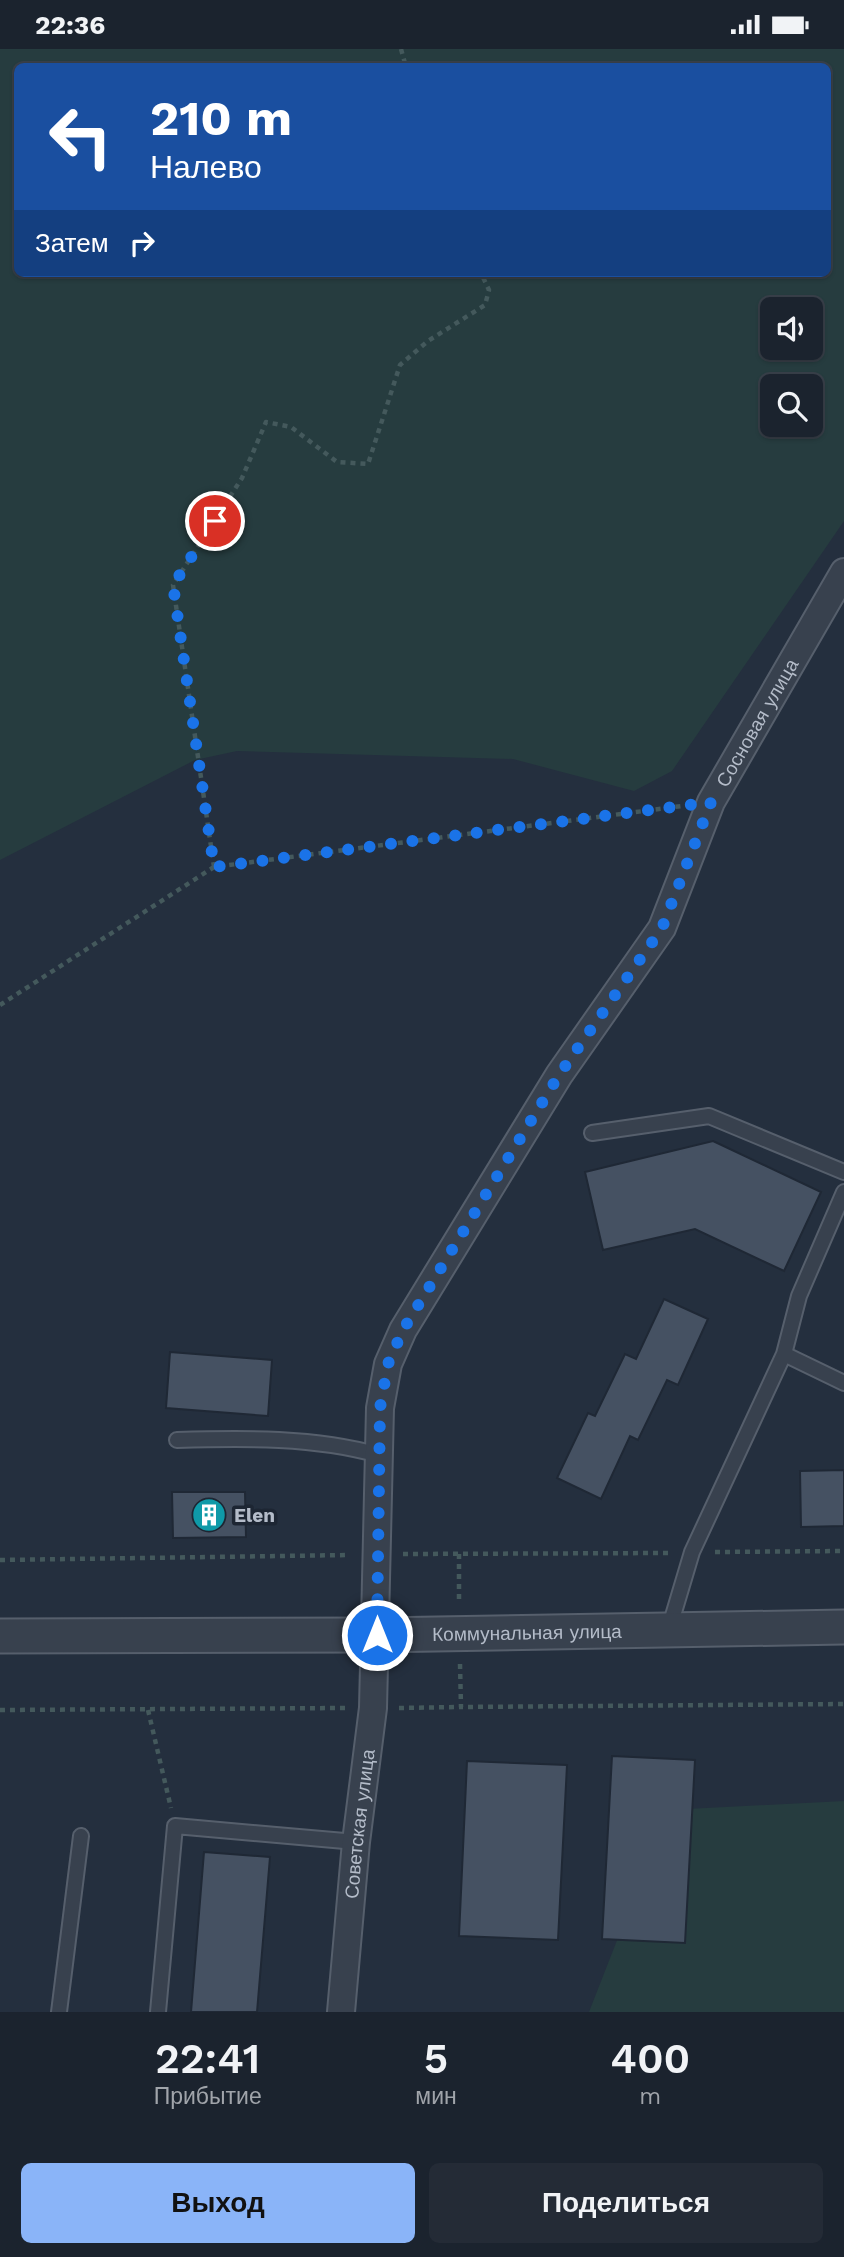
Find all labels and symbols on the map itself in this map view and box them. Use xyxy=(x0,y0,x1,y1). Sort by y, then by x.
pin xyxy=(185,491,245,551)
street label: Сосновая улица xyxy=(711,654,803,791)
building icon: Elen xyxy=(190,1496,228,1534)
place label: Elen xyxy=(234,1504,275,1527)
position arrow xyxy=(340,1598,414,1672)
street label: Коммунальная улица xyxy=(432,1619,622,1646)
street label: Советская улица xyxy=(340,1747,379,1900)

